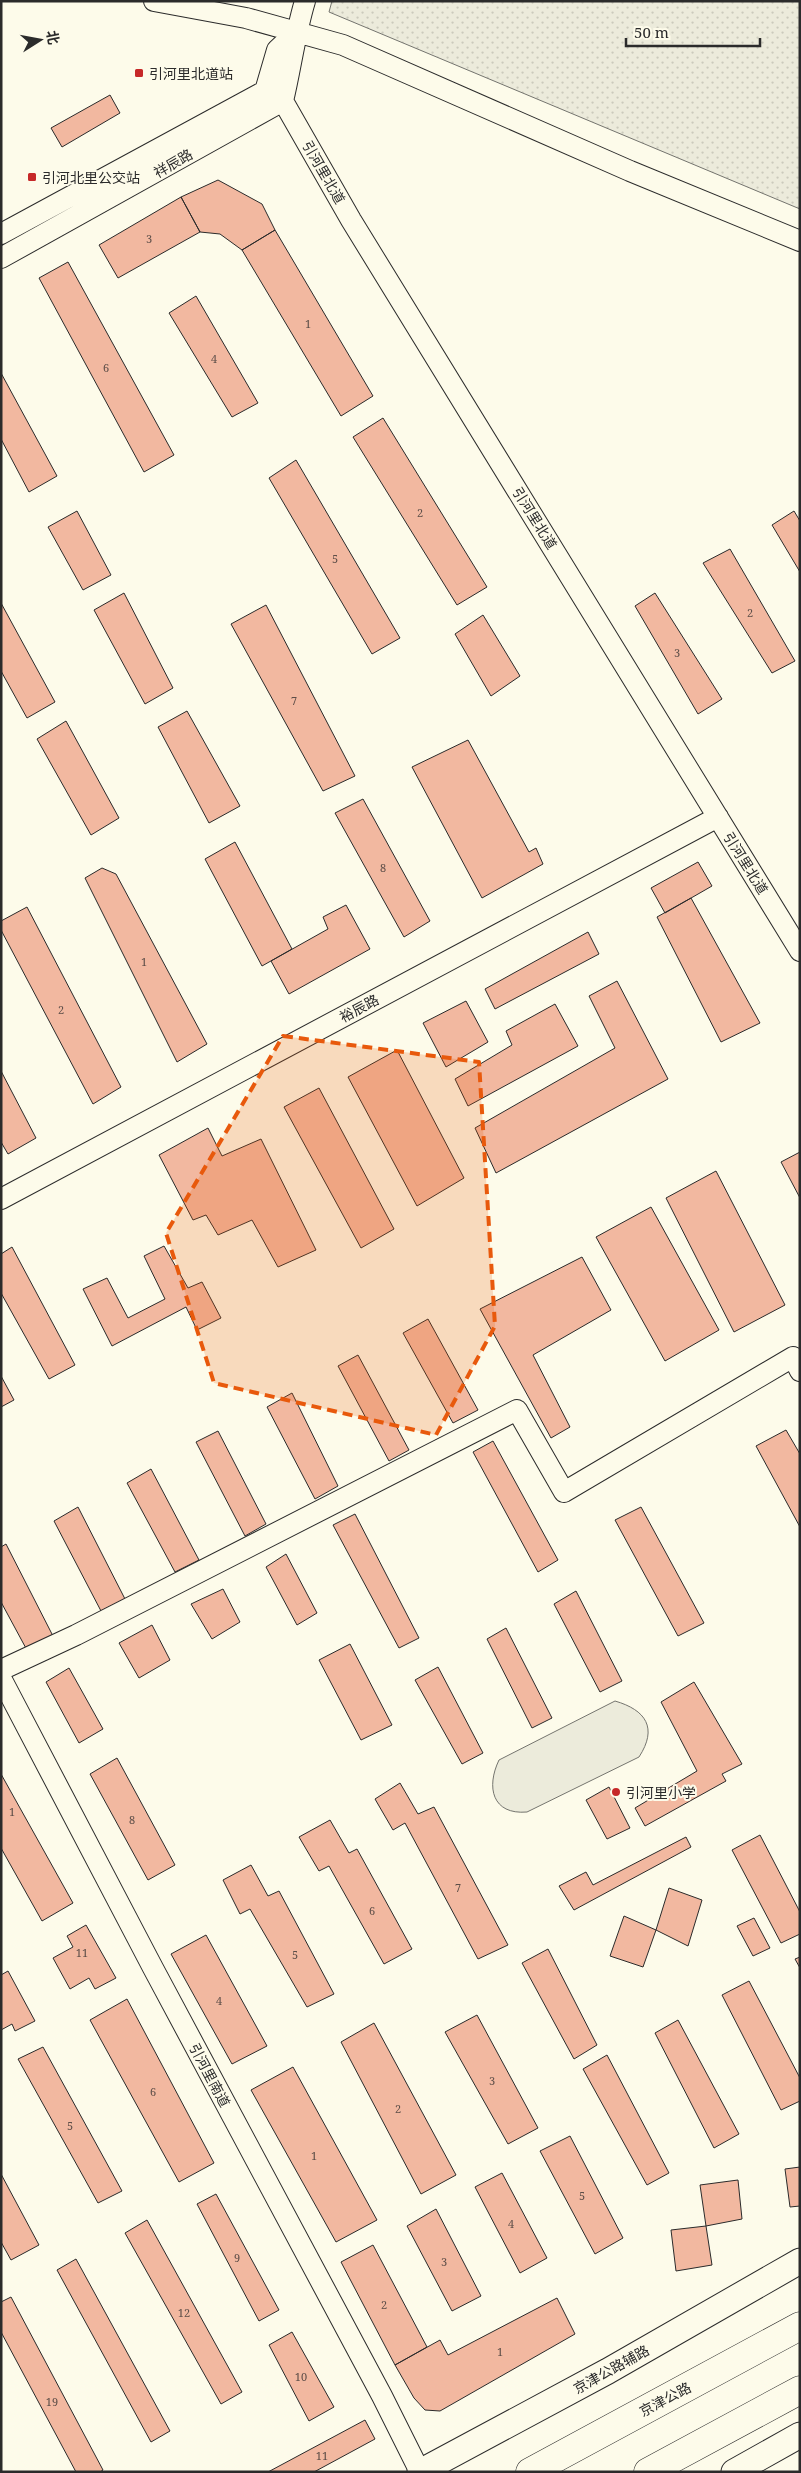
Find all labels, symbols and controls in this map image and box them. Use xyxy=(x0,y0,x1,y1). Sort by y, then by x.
north arrow xyxy=(15,15,65,65)
scale bar xyxy=(626,15,760,47)
text: 50 m xyxy=(634,22,669,42)
text: 北 xyxy=(43,29,64,46)
place label: 引河里北道站 xyxy=(149,64,233,83)
marker: 引河里北道站 xyxy=(133,67,145,79)
street label: 引河里北道 xyxy=(298,137,350,207)
street label: 祥辰路 xyxy=(150,144,196,182)
place label: 引河北里公交站 xyxy=(42,168,140,187)
marker: 引河北里公交站 xyxy=(26,171,38,183)
house number: 3 xyxy=(146,231,152,246)
house number: 1 xyxy=(305,316,311,331)
house number: 4 xyxy=(211,351,217,366)
house number: 6 xyxy=(103,360,109,375)
street label: 引河里北道 xyxy=(508,483,562,553)
house number: 2 xyxy=(417,505,423,520)
house number: 5 xyxy=(332,551,338,566)
house number: 2 xyxy=(747,605,753,620)
house number: 3 xyxy=(674,645,680,660)
house number: 7 xyxy=(291,693,297,708)
street label: 引河里北道 xyxy=(719,828,773,898)
house number: 8 xyxy=(380,860,386,875)
house number: 1 xyxy=(141,954,147,969)
street label: 裕辰路 xyxy=(336,990,382,1026)
house number: 2 xyxy=(58,1002,64,1017)
place label: 引河里小学 xyxy=(626,1783,696,1802)
marker: 引河里小学 xyxy=(610,1786,622,1798)
house number: 1 xyxy=(9,1804,15,1819)
house number: 8 xyxy=(129,1812,135,1827)
house number: 7 xyxy=(455,1880,461,1895)
house number: 6 xyxy=(369,1903,375,1918)
house number: 11 xyxy=(76,1945,88,1960)
house number: 5 xyxy=(292,1947,298,1962)
house number: 4 xyxy=(216,1993,222,2008)
street label: 引河里南道 xyxy=(185,2040,235,2110)
house number: 3 xyxy=(489,2073,495,2088)
house number: 6 xyxy=(150,2084,156,2099)
house number: 2 xyxy=(395,2101,401,2116)
house number: 5 xyxy=(67,2118,73,2133)
house number: 1 xyxy=(311,2148,317,2163)
house number: 5 xyxy=(579,2188,585,2203)
house number: 4 xyxy=(508,2216,514,2231)
house number: 9 xyxy=(234,2250,240,2265)
house number: 3 xyxy=(441,2254,447,2269)
house number: 2 xyxy=(381,2297,387,2312)
house number: 12 xyxy=(178,2305,190,2320)
street label: 京津公路辅路 xyxy=(570,2340,652,2398)
house number: 1 xyxy=(497,2344,503,2359)
house number: 10 xyxy=(295,2369,307,2384)
street label: 京津公路 xyxy=(636,2377,694,2421)
house number: 19 xyxy=(46,2394,58,2409)
house number: 11 xyxy=(316,2448,328,2463)

